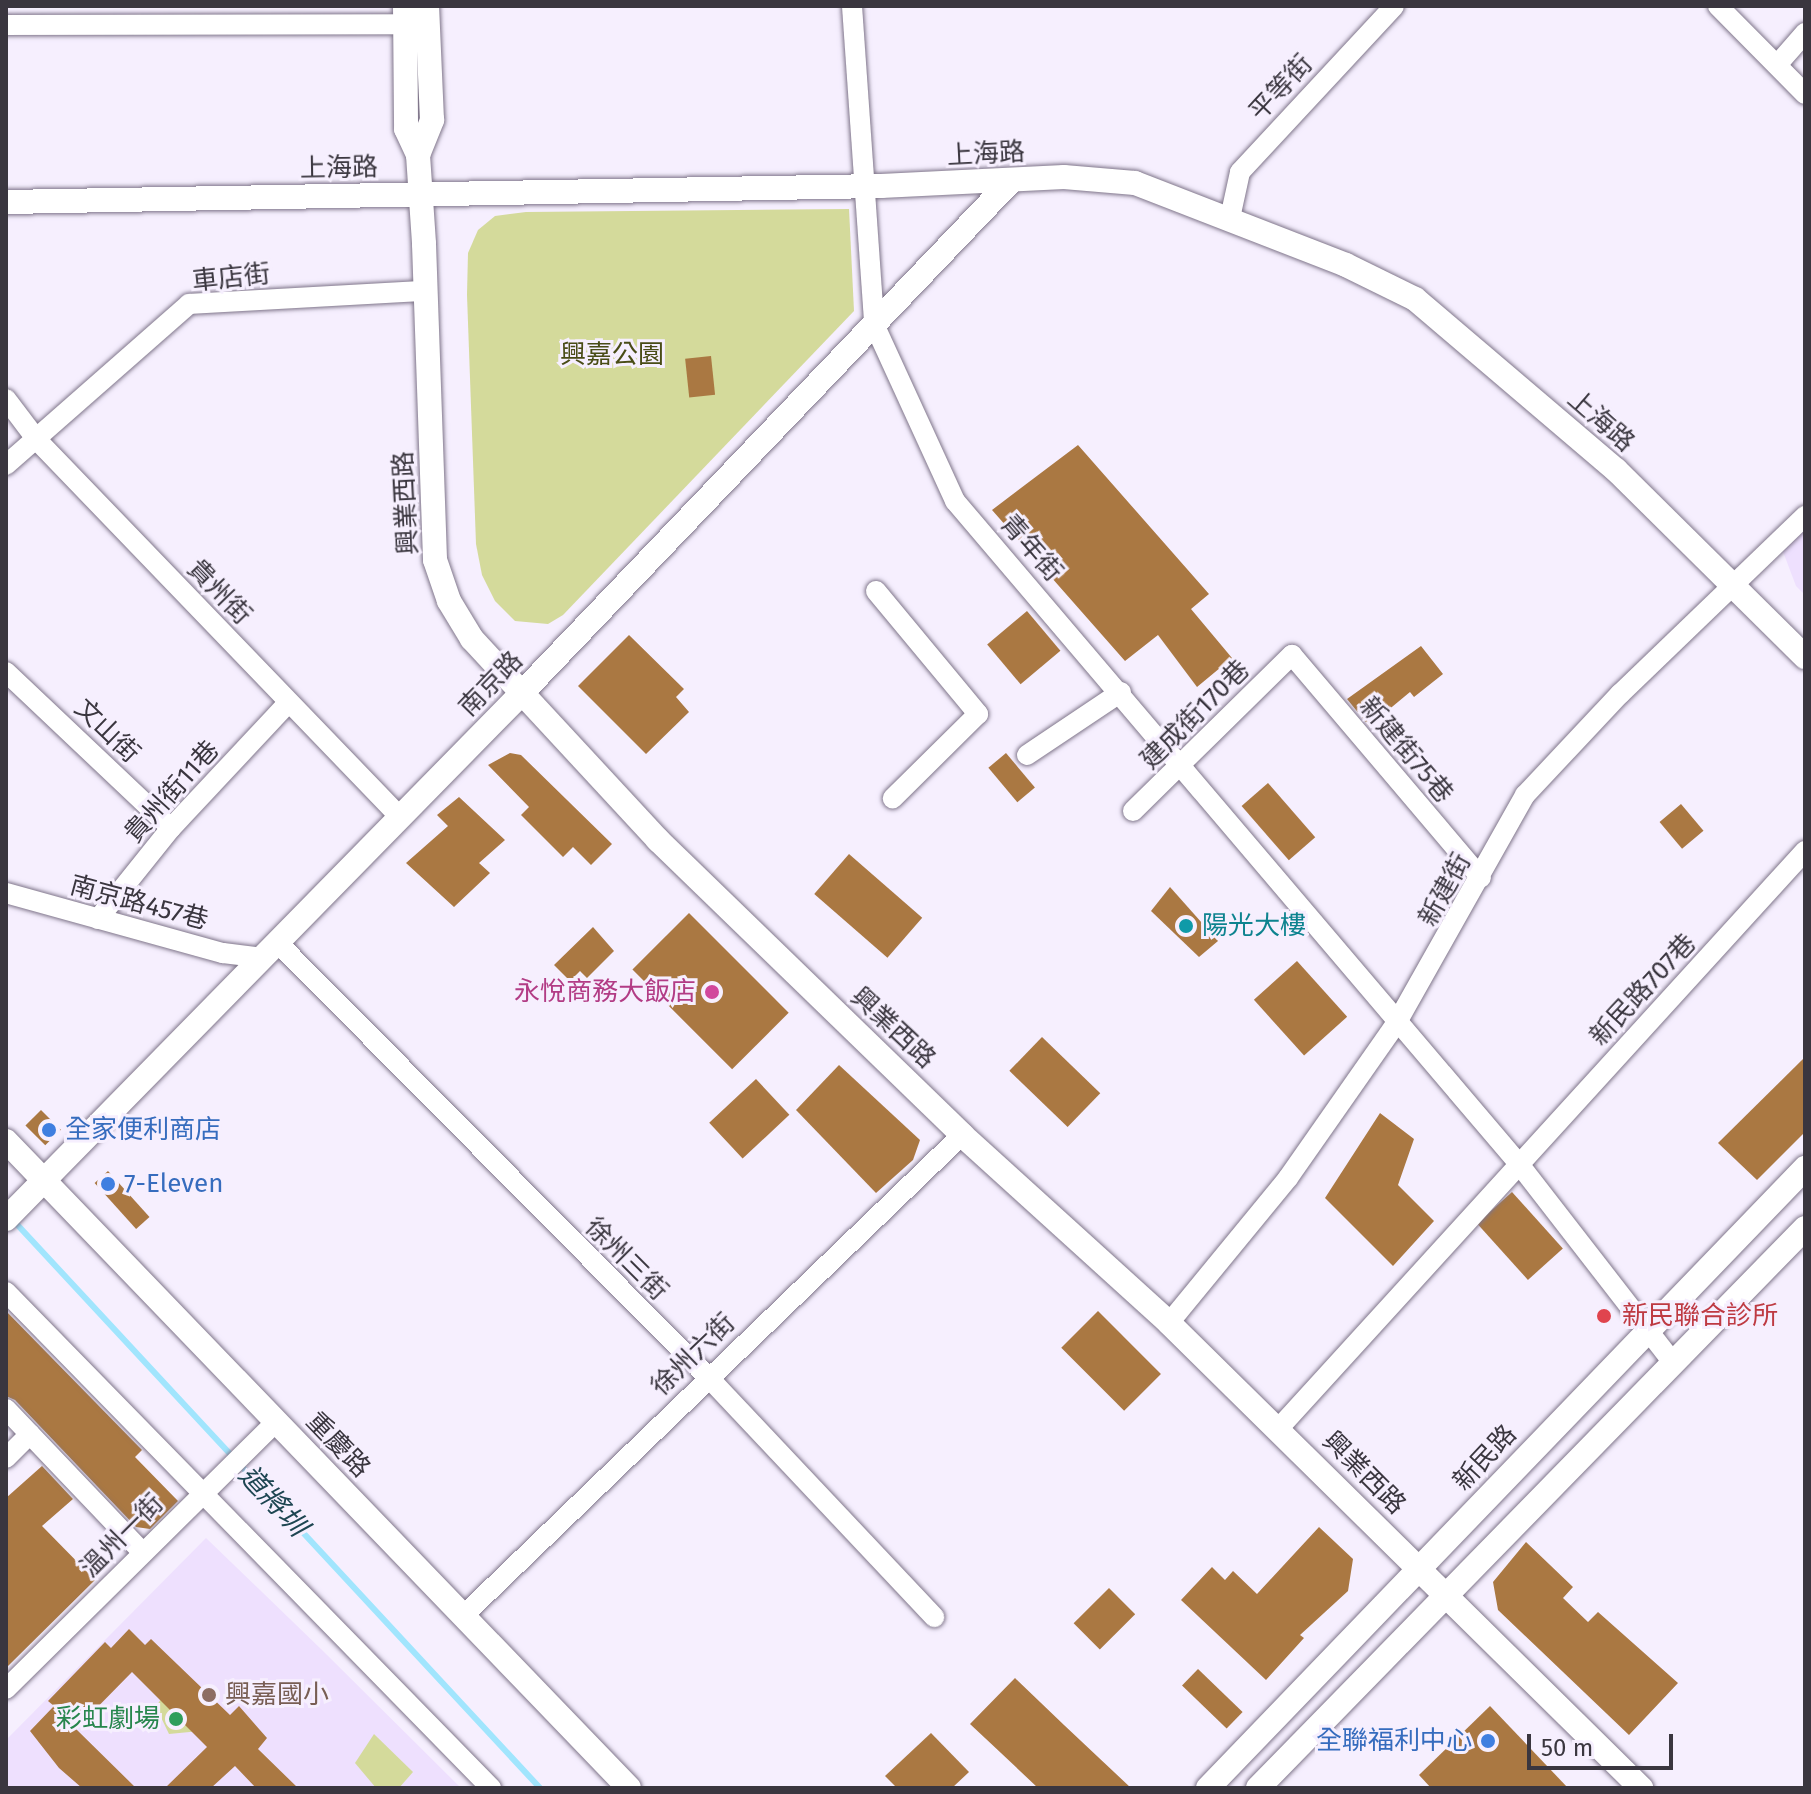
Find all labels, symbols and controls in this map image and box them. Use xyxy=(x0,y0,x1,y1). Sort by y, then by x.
street label: 平等街 xyxy=(1243,49,1319,127)
street label: 上海路 xyxy=(946,136,1026,172)
street label: 上海路 xyxy=(300,152,378,184)
street label: 車店街 xyxy=(191,258,271,298)
park label: 興嘉公園 xyxy=(560,339,664,371)
street label: 上海路 xyxy=(1561,384,1641,458)
street label: 興業西路 xyxy=(388,450,424,556)
street label: 青年街 xyxy=(994,508,1068,588)
street label: 貴州街 xyxy=(181,553,257,631)
street label: 南京路 xyxy=(453,645,529,723)
street label: 建成街170巷 xyxy=(1134,654,1256,776)
street label: 新建街75巷 xyxy=(1353,691,1459,809)
street label: 文山街 xyxy=(68,693,146,769)
street label: 貴州街11巷 xyxy=(118,735,226,849)
street label: 新建街 xyxy=(1412,848,1478,932)
street label: 南京路457巷 xyxy=(67,870,211,936)
place label: 陽光大樓 xyxy=(1202,910,1306,942)
marker: 陽光大樓 xyxy=(1177,917,1195,935)
street label: 新民路707巷 xyxy=(1584,928,1702,1052)
place label: 永悅商務大飯店 xyxy=(514,976,696,1008)
street label: 興業西路 xyxy=(844,981,942,1075)
marker: 永悅商務大飯店 xyxy=(703,983,721,1001)
place label: 全家便利商店 xyxy=(65,1114,221,1146)
marker: 全家便利商店 xyxy=(40,1121,58,1139)
place label: 7-Eleven xyxy=(124,1168,223,1200)
marker: 7-Eleven xyxy=(99,1175,117,1193)
street label: 徐州三街 xyxy=(578,1211,674,1307)
place label: 新民聯合診所 xyxy=(1622,1300,1778,1332)
marker: 新民聯合診所 xyxy=(1593,1305,1615,1327)
street label: 徐州六街 xyxy=(645,1308,741,1402)
street label: 重慶路 xyxy=(300,1406,376,1484)
street label: 新民路 xyxy=(1447,1419,1523,1497)
street label: 興業西路 xyxy=(1316,1425,1412,1521)
water label: 道將圳 xyxy=(232,1459,314,1543)
street label: 溫州一街 xyxy=(74,1488,170,1584)
place label: 興嘉國小 xyxy=(225,1679,329,1711)
marker: 興嘉國小 xyxy=(200,1686,218,1704)
place label: 彩虹劇場 xyxy=(56,1703,160,1735)
marker: 彩虹劇場 xyxy=(167,1710,185,1728)
scale bar xyxy=(1531,1718,1677,1768)
place label: 全聯福利中心 xyxy=(1316,1725,1472,1757)
marker: 全聯福利中心 xyxy=(1479,1732,1497,1750)
text: 50 m xyxy=(1541,1734,1593,1762)

